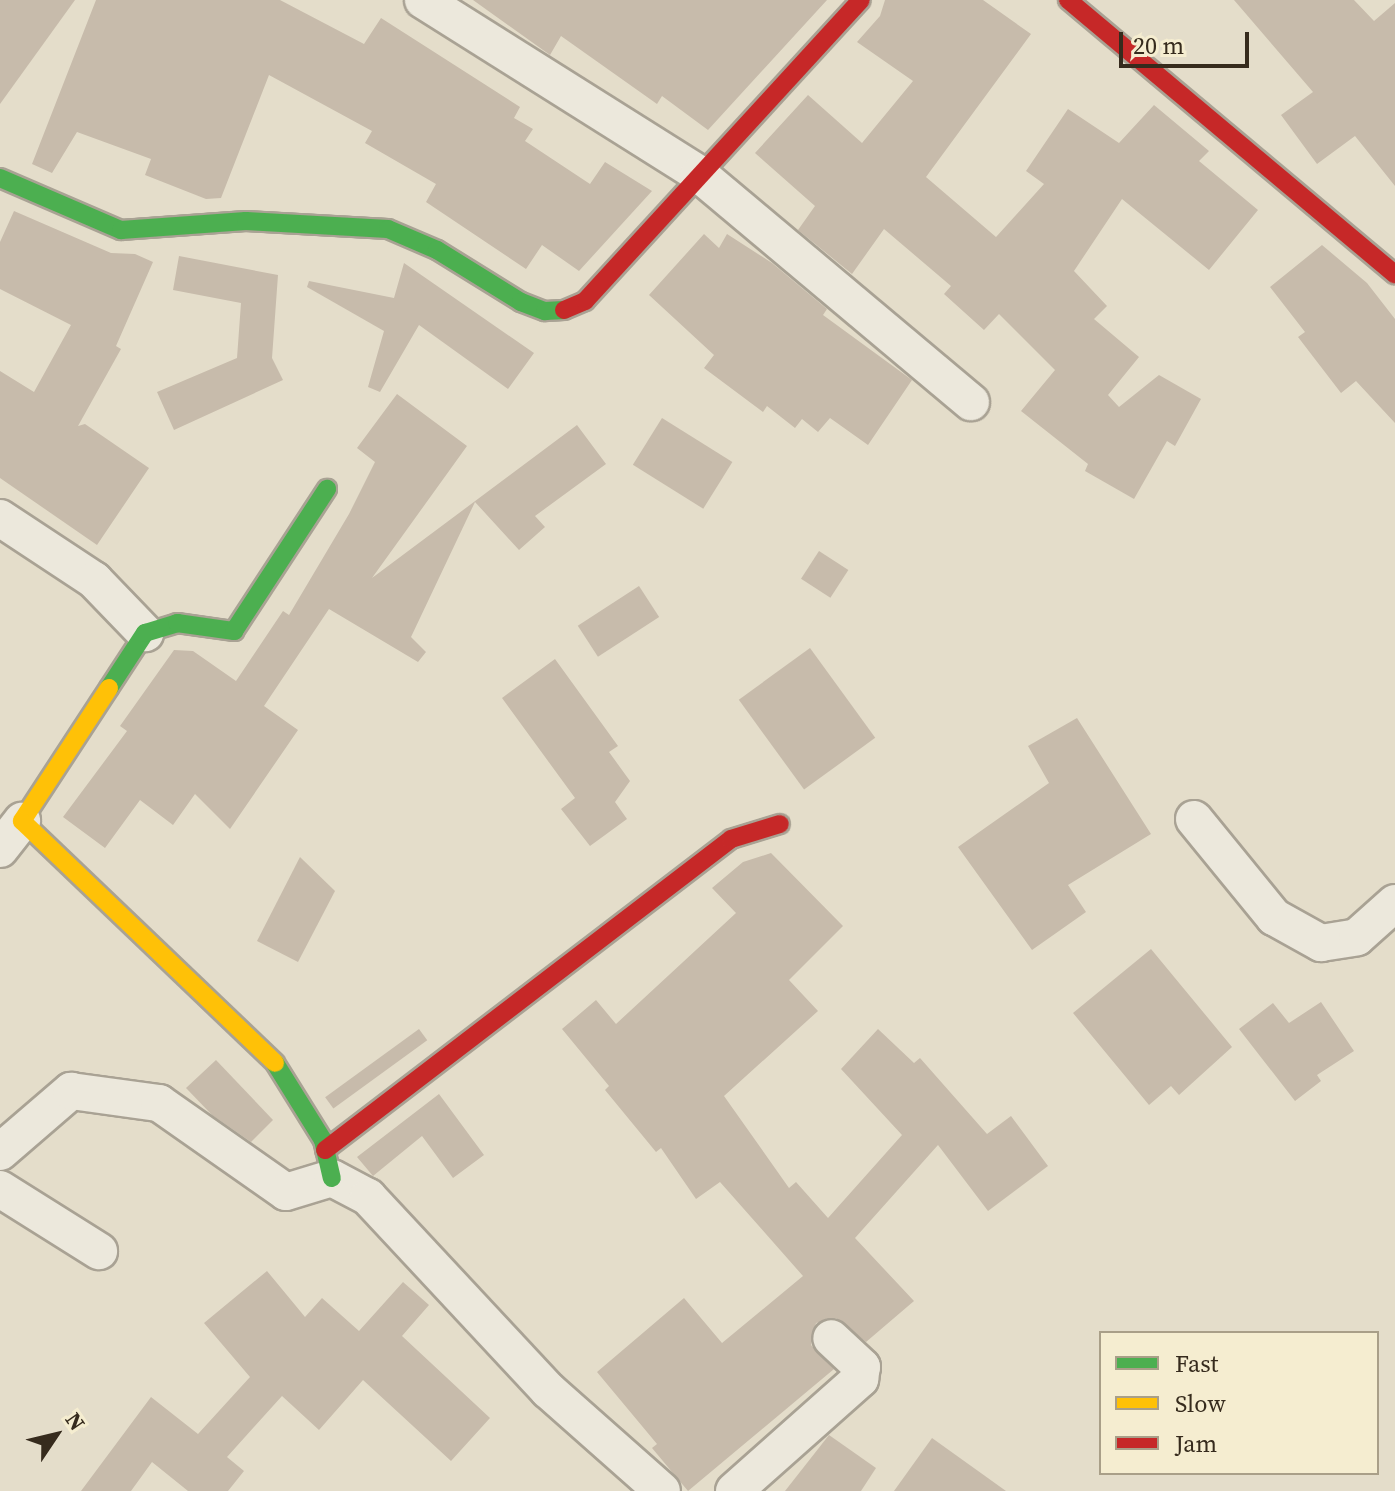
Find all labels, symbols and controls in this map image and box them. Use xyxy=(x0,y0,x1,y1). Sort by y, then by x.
scale bar xyxy=(1123,16,1253,66)
text: 20 m xyxy=(1133,29,1184,62)
legend xyxy=(1099,1331,1379,1475)
text: Fast xyxy=(1175,1347,1218,1380)
text: Slow xyxy=(1175,1387,1226,1420)
north arrow xyxy=(16,1395,96,1475)
text: N xyxy=(59,1406,93,1436)
text: Jam xyxy=(1175,1427,1217,1460)

